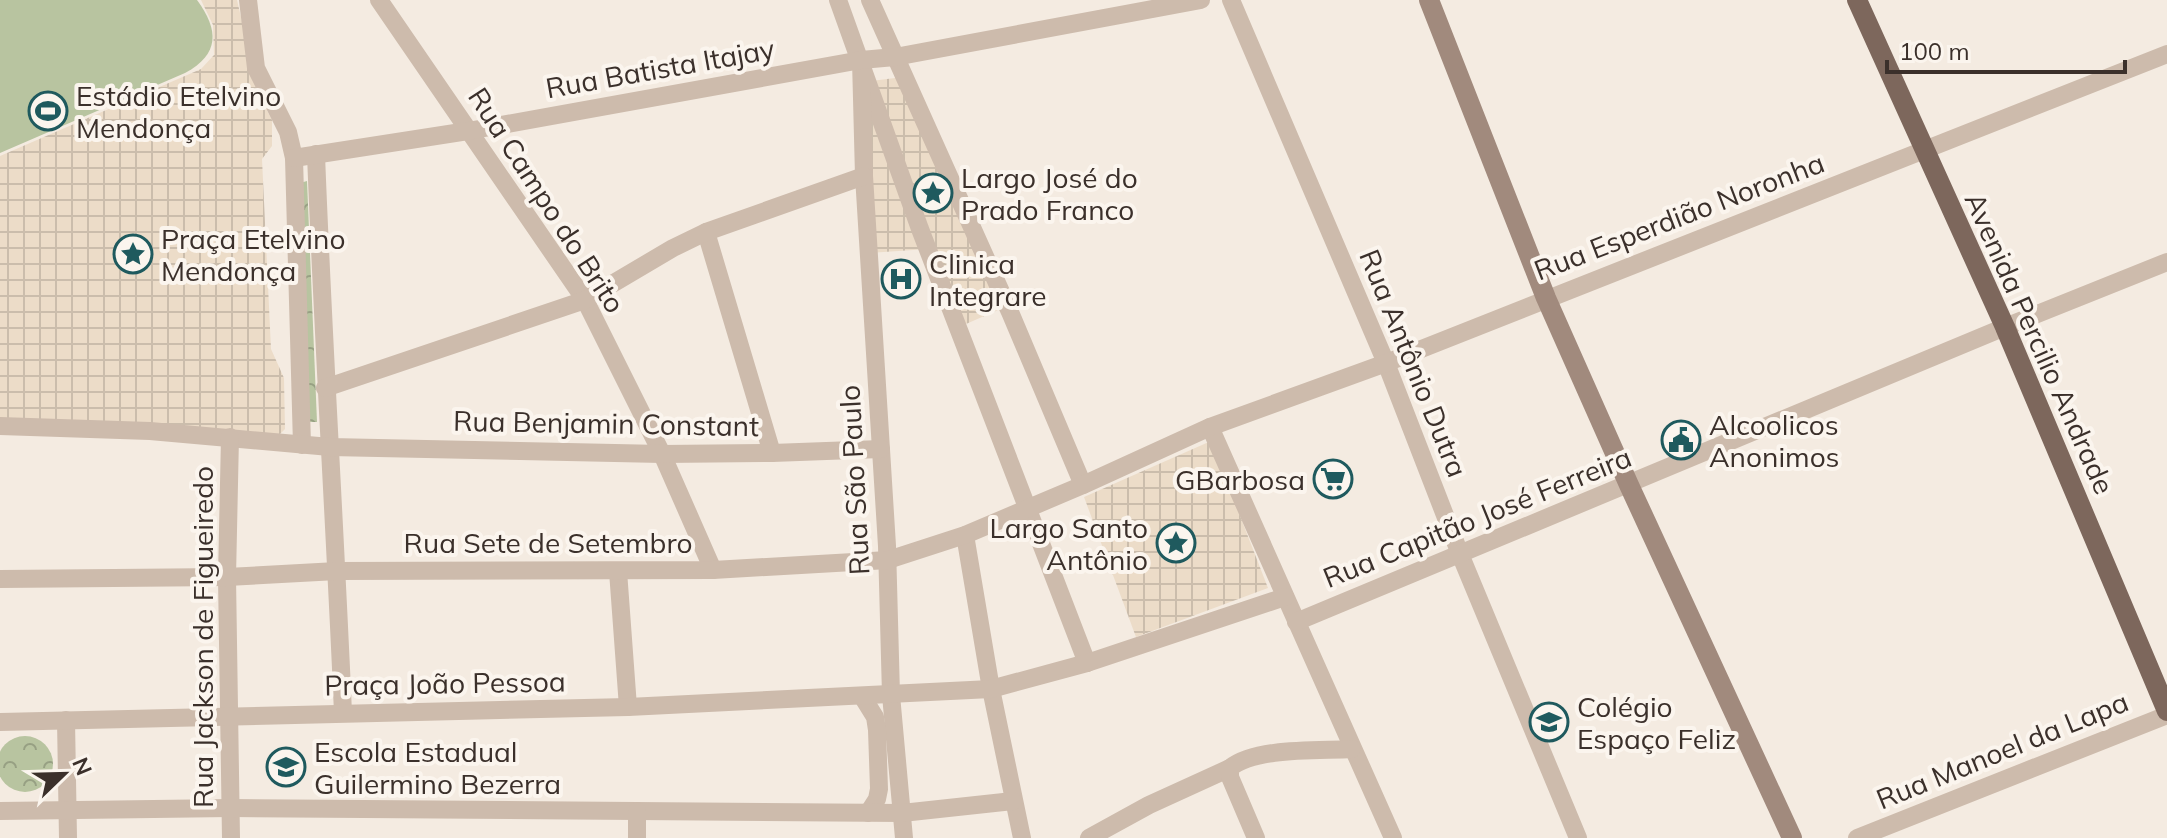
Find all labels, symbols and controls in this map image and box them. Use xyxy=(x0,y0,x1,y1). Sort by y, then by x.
scale bar xyxy=(1887,24,2125,74)
street label: Rua Batista Itajay xyxy=(543,31,777,105)
text: 100 m xyxy=(1899,36,1970,66)
place label: Estádio Etelvino Mendonça xyxy=(76,78,281,145)
street label: Rua Campo do Brito xyxy=(461,81,633,319)
sports icon: Estádio Etelvino Mendonça xyxy=(27,90,69,132)
street label: Rua Esperdião Noronha xyxy=(1529,144,1829,288)
place label: Largo José do Prado Franco xyxy=(961,160,1138,227)
place icon: Largo José do Prado Franco xyxy=(912,172,954,214)
street label: Avenida Percilio Andrade xyxy=(1958,187,2122,499)
place label: Praça Etelvino Mendonça xyxy=(161,221,345,288)
place icon: Praça Etelvino Mendonça xyxy=(112,233,154,275)
street label: Rua Antônio Dutra xyxy=(1352,244,1476,482)
place label: Clinica Integrare xyxy=(929,246,1046,313)
hospital icon: Clinica Integrare xyxy=(880,258,922,300)
street label: Rua São Paulo xyxy=(832,384,876,576)
street label: Rua Benjamin Constant xyxy=(453,403,759,443)
place label: Alcoolicos Anonimos xyxy=(1709,407,1840,474)
public building icon: Alcoolicos Anonimos xyxy=(1660,419,1702,461)
street label: Rua Capitão José Ferreira xyxy=(1318,439,1636,595)
supermarket icon: GBarbosa xyxy=(1312,458,1354,500)
place label: GBarbosa xyxy=(1175,462,1305,497)
street label: Rua Jackson de Figueiredo xyxy=(185,466,220,808)
place label: Largo Santo Antônio xyxy=(989,510,1148,577)
place icon: Largo Santo Antônio xyxy=(1155,522,1197,564)
street label: Rua Sete de Setembro xyxy=(404,525,692,560)
street label: Praça João Pessoa xyxy=(324,663,566,703)
street label: Rua Manoel da Lapa xyxy=(1871,683,2133,817)
place label: Colégio Espaço Feliz xyxy=(1577,689,1736,756)
school or university icon: Colégio Espaço Feliz xyxy=(1528,701,1570,743)
north arrow xyxy=(24,734,104,814)
place label: Escola Estadual Guilermino Bezerra xyxy=(314,734,561,801)
school or university icon: Escola Estadual Guilermino Bezerra xyxy=(265,746,307,788)
text: N xyxy=(66,753,99,779)

